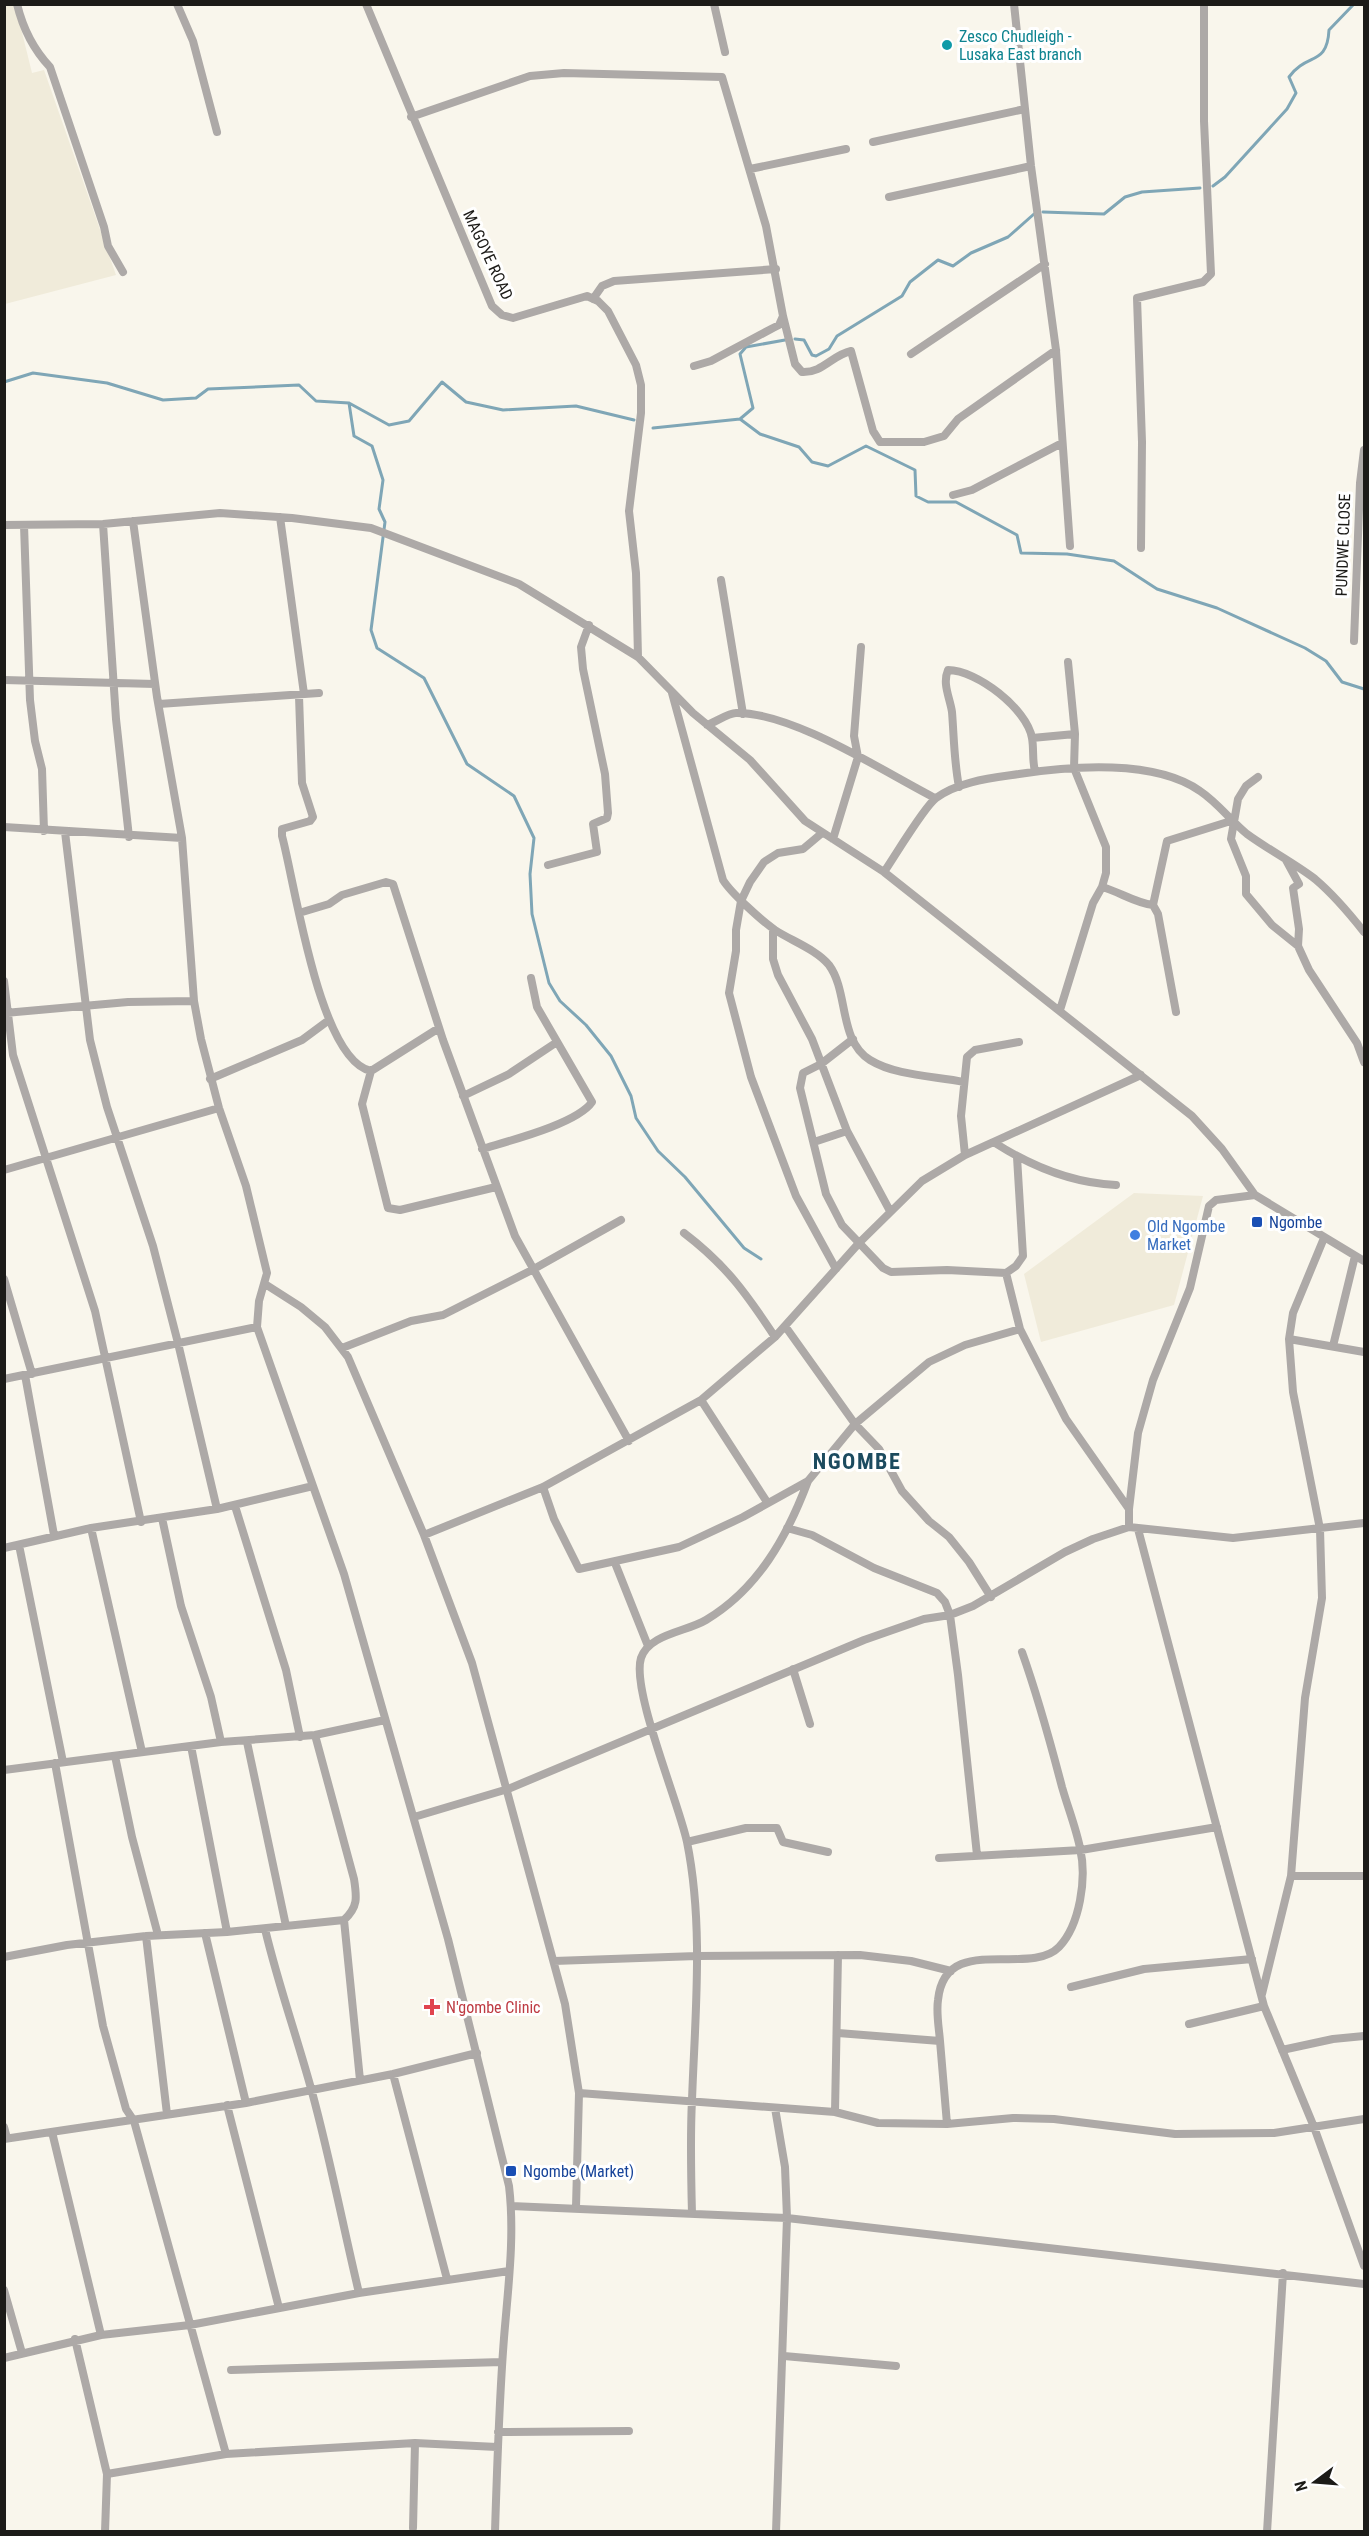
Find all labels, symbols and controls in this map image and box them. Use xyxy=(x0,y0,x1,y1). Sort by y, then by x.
place label: Zesco Chudleigh - Lusaka East branch xyxy=(959,27,1082,64)
marker: Zesco Chudleigh - Lusaka East branch xyxy=(940,38,954,52)
street label: MAGOYE ROAD xyxy=(459,207,517,303)
street label: PUNDWE CLOSE xyxy=(1332,493,1354,597)
place label: Ngombe xyxy=(1269,1213,1322,1232)
marker: Ngombe xyxy=(1250,1215,1264,1229)
place label: Old Ngombe Market xyxy=(1147,1217,1225,1254)
marker: Old Ngombe Market xyxy=(1128,1228,1142,1242)
district label: NGOMBE xyxy=(813,1449,901,1474)
marker: N'gombe Clinic xyxy=(423,1998,441,2016)
place label: N'gombe Clinic xyxy=(446,1998,541,2017)
place label: Ngombe (Market) xyxy=(523,2162,634,2181)
marker: Ngombe (Market) xyxy=(504,2164,518,2178)
north arrow xyxy=(1285,2452,1345,2512)
text: N xyxy=(1291,2479,1312,2493)

